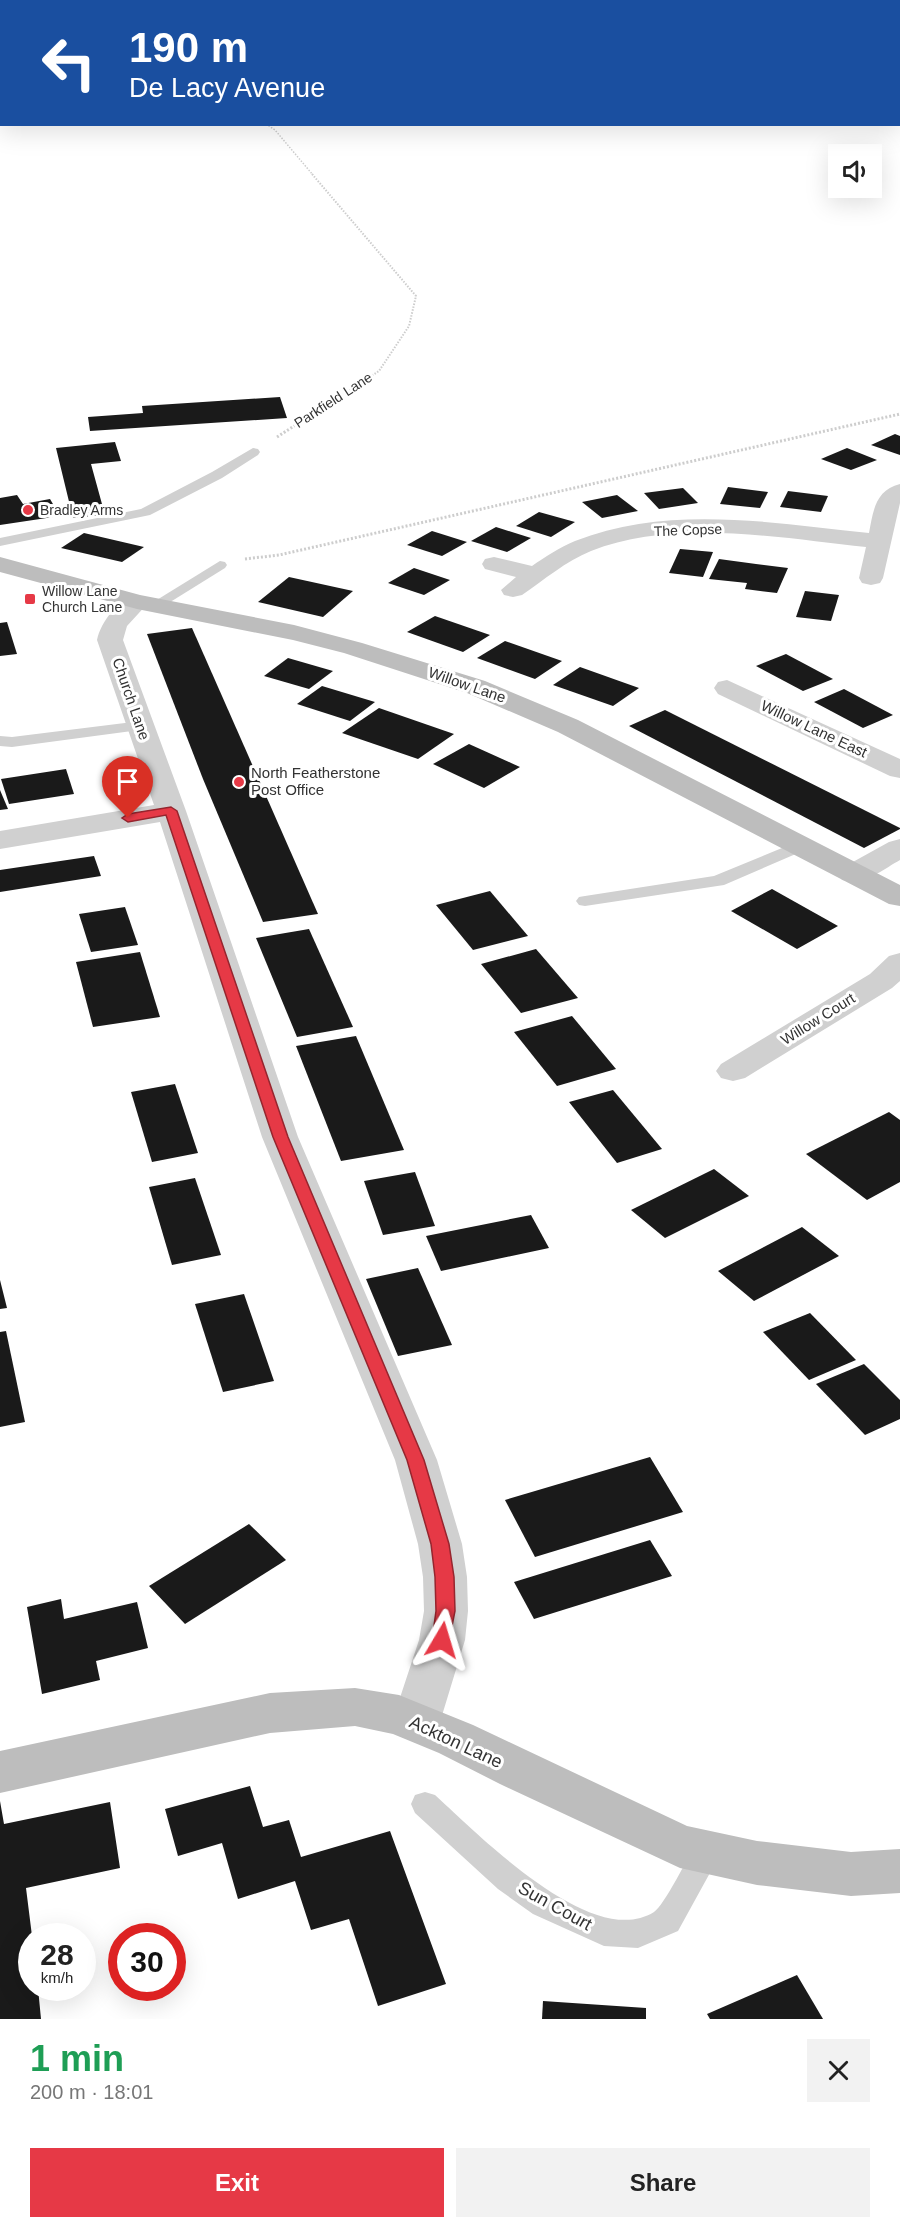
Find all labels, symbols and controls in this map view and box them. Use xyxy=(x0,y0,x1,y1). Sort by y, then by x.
icon: left xyxy=(30,24,108,102)
text: 190 m xyxy=(129,24,248,71)
text: De Lacy Avenue xyxy=(129,73,325,103)
map controls xyxy=(828,144,882,198)
button: sound xyxy=(828,144,882,198)
street label: Parkfield Lane xyxy=(291,369,375,431)
place label: Bradley Arms xyxy=(40,502,123,518)
marker: Bradley Arms xyxy=(21,503,35,517)
street label: The Copse xyxy=(653,521,723,539)
place label: Willow Lane Church Lane xyxy=(42,583,122,615)
marker: Willow Lane Church Lane xyxy=(23,592,37,606)
street label: Church Lane xyxy=(109,655,153,742)
street label: Willow Lane xyxy=(426,663,508,706)
street label: Willow Lane East xyxy=(758,697,871,761)
pin xyxy=(102,756,153,818)
place label: North Featherstone Post Office xyxy=(251,764,380,798)
icon: arrive xyxy=(111,765,144,798)
marker: North Featherstone Post Office xyxy=(232,775,246,789)
street label: Willow Court xyxy=(778,989,859,1048)
position arrow xyxy=(410,1608,474,1672)
street label: Ackton Lane xyxy=(406,1712,506,1772)
street label: Sun Court xyxy=(515,1878,595,1934)
speed limit sign: 30 xyxy=(108,1923,186,2001)
text: 28 xyxy=(40,1938,74,1971)
text: km/h xyxy=(41,1969,73,1986)
text: 1 min xyxy=(30,2038,124,2079)
button: close xyxy=(807,2039,870,2102)
text: 200 m · 18:01 xyxy=(30,2081,153,2103)
button: Exit xyxy=(30,2148,444,2217)
button: Share xyxy=(456,2148,870,2217)

